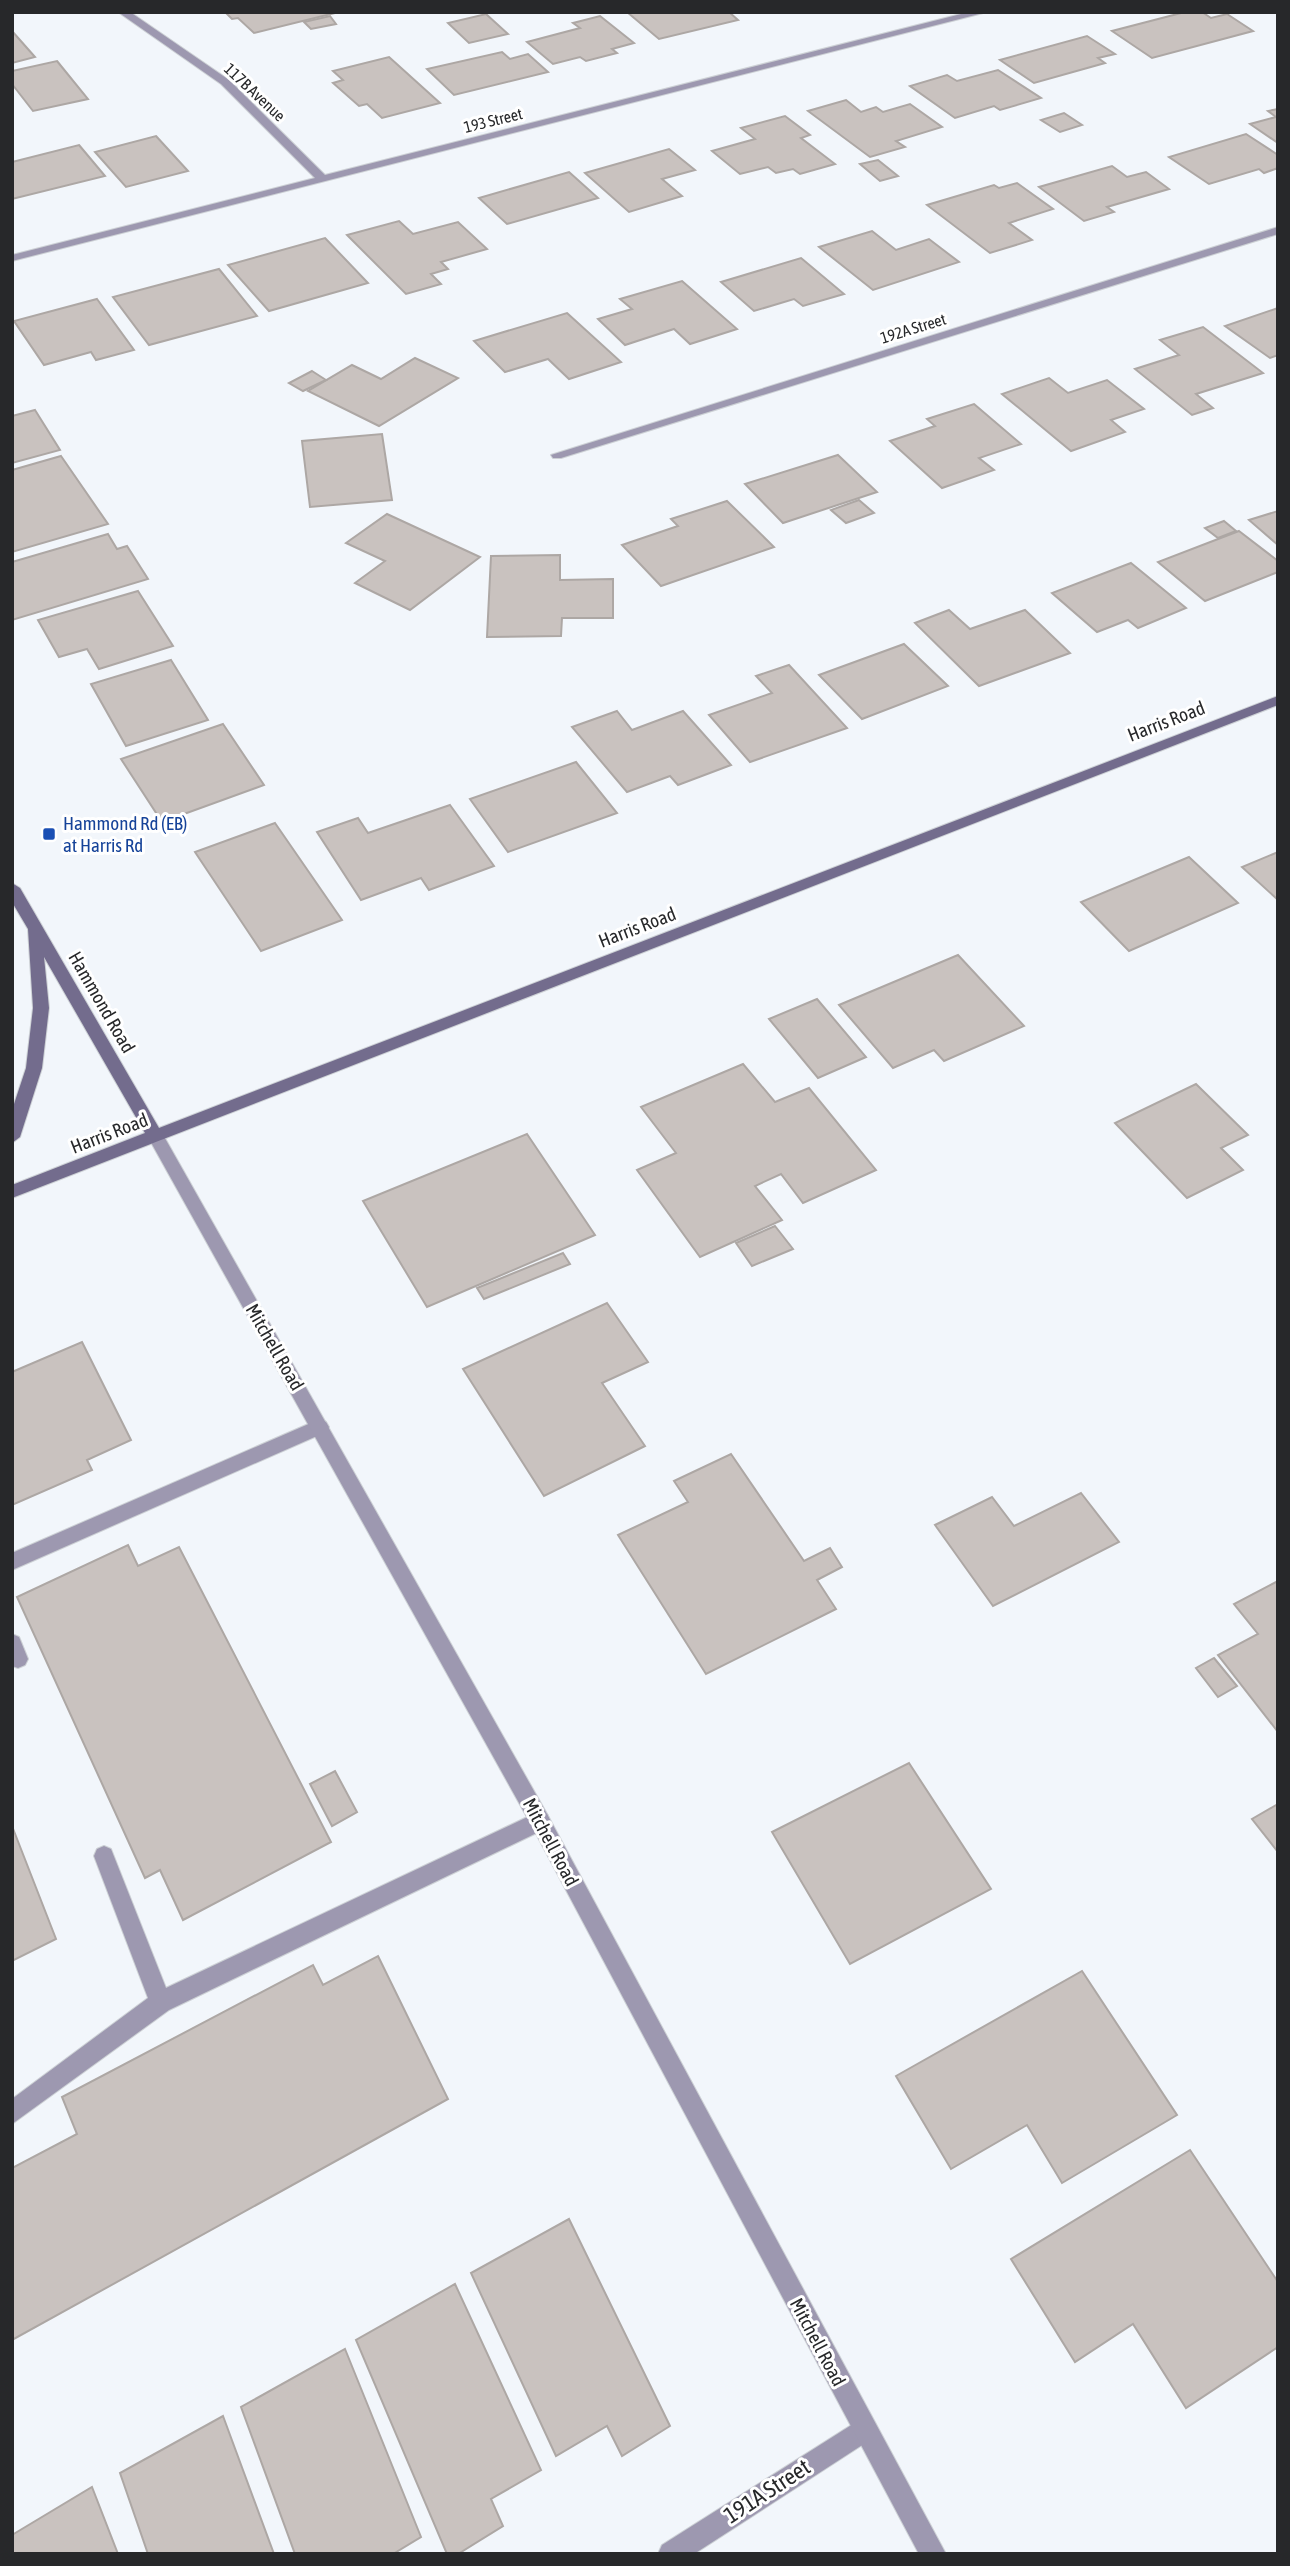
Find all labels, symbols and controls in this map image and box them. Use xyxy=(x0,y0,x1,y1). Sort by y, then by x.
street label: 117B Avenue xyxy=(221,59,289,125)
street label: 193 Street xyxy=(462,104,525,136)
street label: 192A Street xyxy=(878,309,948,347)
street label: Harris Road xyxy=(1124,696,1208,746)
place label: Hammond Rd (EB) at Harris Rd xyxy=(63,812,187,856)
marker: Hammond Rd (EB) at Harris Rd xyxy=(41,826,57,842)
street label: Harris Road xyxy=(595,902,679,952)
street label: Hammond Road xyxy=(64,947,140,1057)
street label: Harris Road xyxy=(67,1108,151,1158)
street label: Mitchell Road xyxy=(241,1300,309,1394)
street label: Mitchell Road xyxy=(519,1794,583,1890)
street label: Mitchell Road xyxy=(786,2294,850,2390)
street label: 191A Street xyxy=(719,2454,815,2528)

